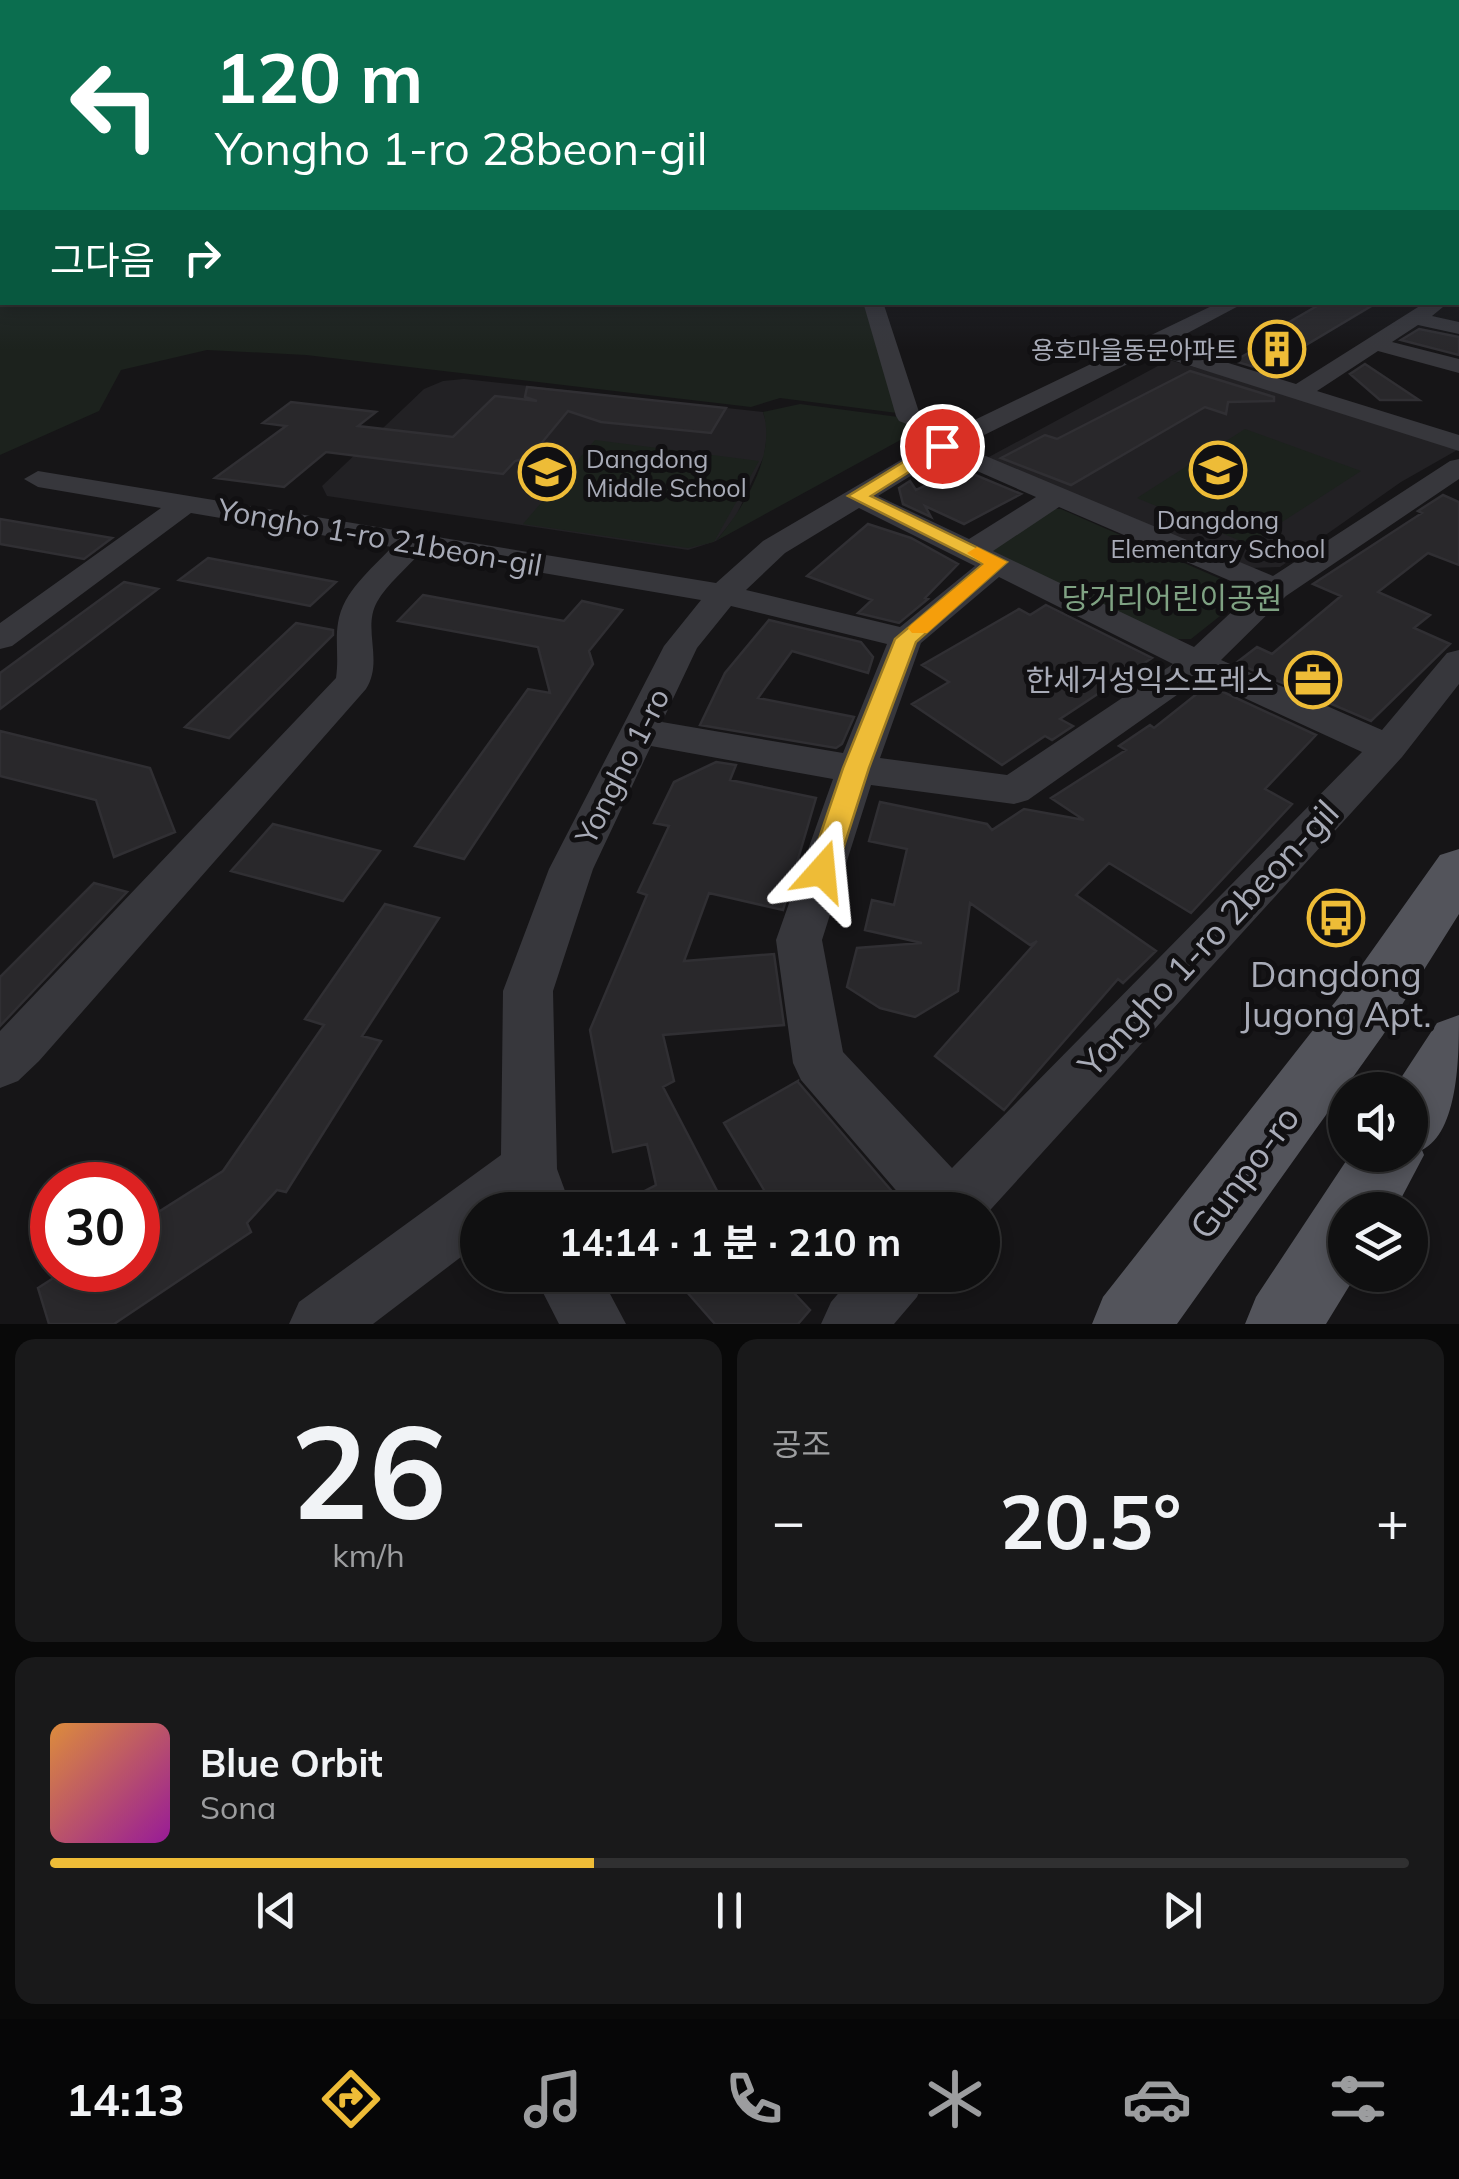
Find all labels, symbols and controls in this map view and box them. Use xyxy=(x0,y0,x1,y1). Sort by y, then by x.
text: 120 m xyxy=(215,33,423,121)
icon: left xyxy=(50,40,180,170)
text: Yongho 1-ro 28beon-gil xyxy=(215,120,708,176)
icon: right xyxy=(175,230,230,285)
text: 그다음 xyxy=(50,236,155,284)
building icon: 용호마을동문아파트 xyxy=(1247,319,1307,379)
place label: 용호마을동문아파트 xyxy=(1031,334,1238,365)
pin xyxy=(900,404,985,489)
icon: arrive xyxy=(915,419,970,474)
school or university icon: Dangdong Elementary School xyxy=(1188,440,1248,500)
school or university icon: Dangdong Middle School xyxy=(517,442,577,502)
place label: Dangdong Middle School xyxy=(586,443,747,503)
street label: Yongho 1-ro 21beon-gil xyxy=(214,490,545,584)
place label: Dangdong Elementary School xyxy=(1111,504,1325,564)
park label: 당거리어린이공원 xyxy=(1062,579,1282,617)
office icon: 한세거성익스프레스 xyxy=(1283,650,1343,710)
place label: 한세거성익스프레스 xyxy=(1026,661,1274,699)
street label: Yongho 1-ro xyxy=(566,682,677,851)
street label: Yongho 1-ro 2beon-gil xyxy=(1068,791,1348,1086)
position arrow xyxy=(770,819,874,923)
bus stop icon: Dangdong Jugong Apt. xyxy=(1306,888,1366,948)
place label: Dangdong Jugong Apt. xyxy=(1241,952,1431,1036)
map controls xyxy=(1328,1072,1428,1292)
button: sound xyxy=(1328,1072,1428,1172)
street label: Gunpo-ro xyxy=(1180,1097,1308,1247)
speed limit sign: 30 xyxy=(30,1162,160,1292)
button: layers xyxy=(1328,1192,1428,1292)
text: 14:14 · 1 분 · 210 m xyxy=(559,1218,901,1266)
text: 26 xyxy=(290,1388,447,1552)
text: 공조 xyxy=(772,1424,831,1464)
text: 20.5° xyxy=(999,1474,1182,1568)
text: − xyxy=(772,1486,805,1555)
text: + xyxy=(1376,1486,1409,1555)
text: km/h xyxy=(332,1535,405,1575)
text: Blue Orbit xyxy=(200,1739,383,1787)
text: Sona xyxy=(200,1787,276,1827)
icon: previous xyxy=(249,1883,304,1938)
icon: pause xyxy=(702,1883,757,1938)
icon: next xyxy=(1155,1883,1210,1938)
icon: directions xyxy=(316,2064,386,2134)
icon: music xyxy=(518,2064,588,2134)
icon: phone xyxy=(719,2064,789,2134)
icon: climate xyxy=(920,2064,990,2134)
icon: car xyxy=(1122,2064,1192,2134)
icon: filters xyxy=(1323,2064,1393,2134)
text: 14:13 xyxy=(66,2071,185,2127)

